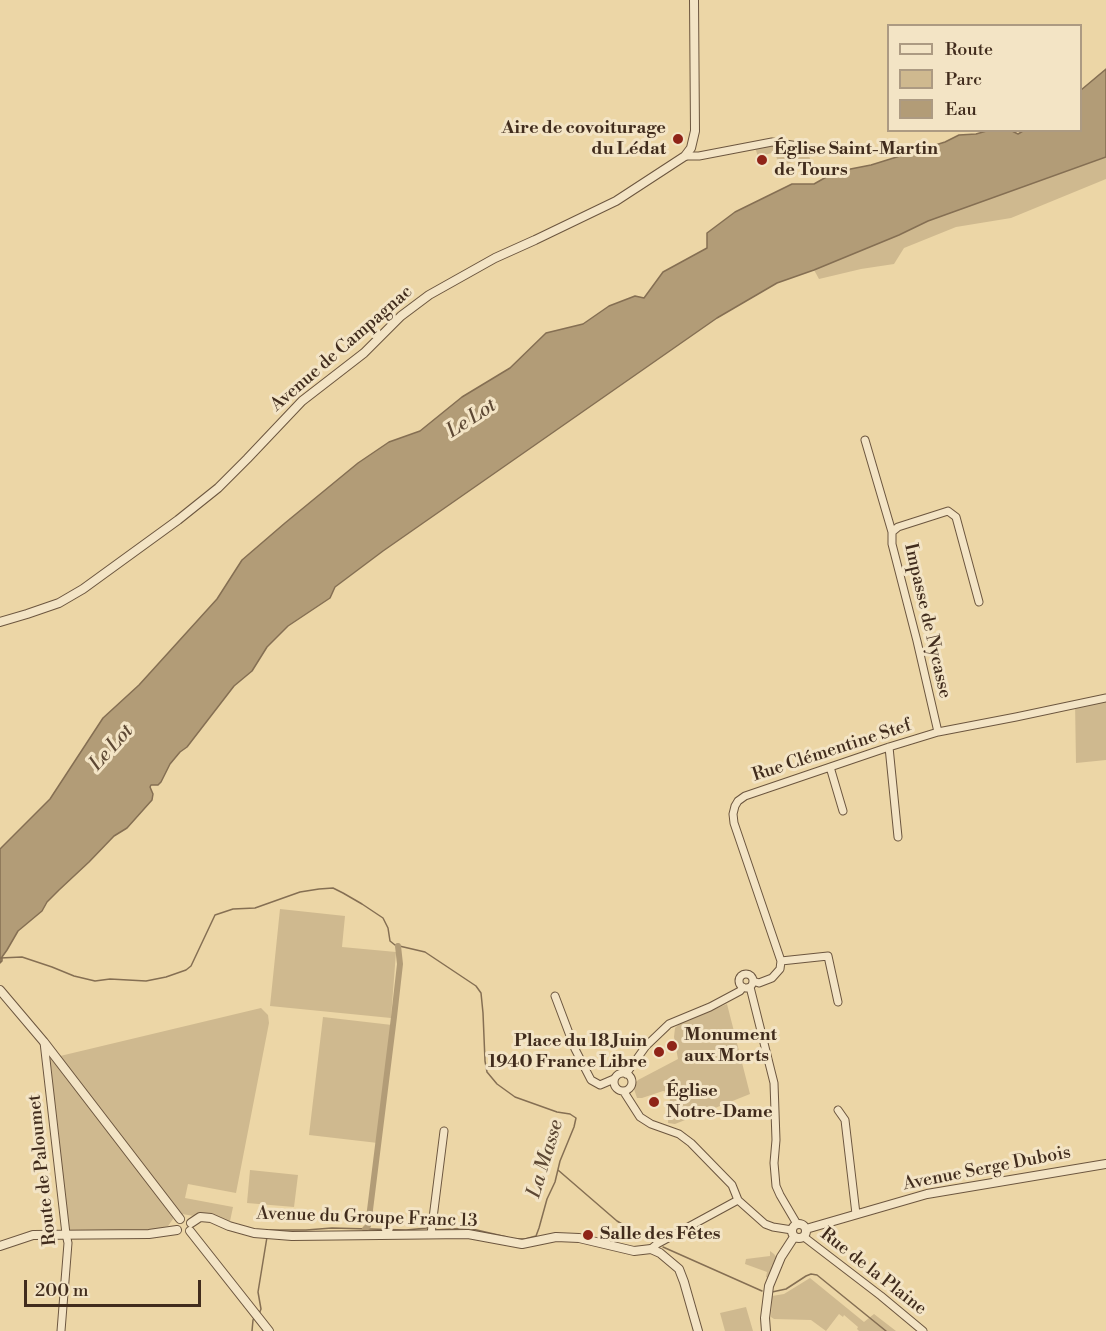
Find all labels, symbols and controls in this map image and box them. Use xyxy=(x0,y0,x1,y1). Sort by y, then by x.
legend xyxy=(887,24,1082,132)
text: Route xyxy=(945,38,993,61)
text: Parc xyxy=(945,68,982,91)
text: Eau xyxy=(945,98,977,121)
place label: Aire de covoiturage du Lédat xyxy=(501,118,666,160)
marker: Aire de covoiturage du Lédat xyxy=(671,132,685,146)
place label: Église Saint-Martin de Tours xyxy=(774,139,938,182)
marker: Église Saint-Martin de Tours xyxy=(755,153,769,167)
street label: Avenue de Campagnac xyxy=(267,281,417,417)
water label: Le Lot xyxy=(443,394,501,444)
street label: Impasse de Nycasse xyxy=(899,541,955,701)
street label: Rue Clémentine Stef xyxy=(750,715,914,787)
water label: Le Lot xyxy=(85,720,139,776)
place label: Monument aux Morts xyxy=(684,1025,777,1068)
place label: Place du 18 Juin 1940 France Libre xyxy=(488,1031,647,1074)
marker: Monument aux Morts xyxy=(665,1039,679,1053)
marker: Place du 18 Juin 1940 France Libre xyxy=(652,1045,666,1059)
place label: Église Notre-Dame xyxy=(666,1081,773,1124)
street label: Route de Paloumet xyxy=(24,1093,62,1247)
marker: Église Notre-Dame xyxy=(647,1095,661,1109)
water label: La Masse xyxy=(523,1117,569,1201)
street label: Avenue Serge Dubois xyxy=(901,1142,1073,1196)
street label: Avenue du Groupe Franc 13 xyxy=(256,1203,478,1233)
place label: Salle des Fêtes xyxy=(600,1224,721,1246)
street label: Rue de la Plaine xyxy=(815,1224,931,1320)
marker: Salle des Fêtes xyxy=(581,1228,595,1242)
scale bar xyxy=(27,1268,204,1306)
text: 200 m xyxy=(35,1279,89,1302)

